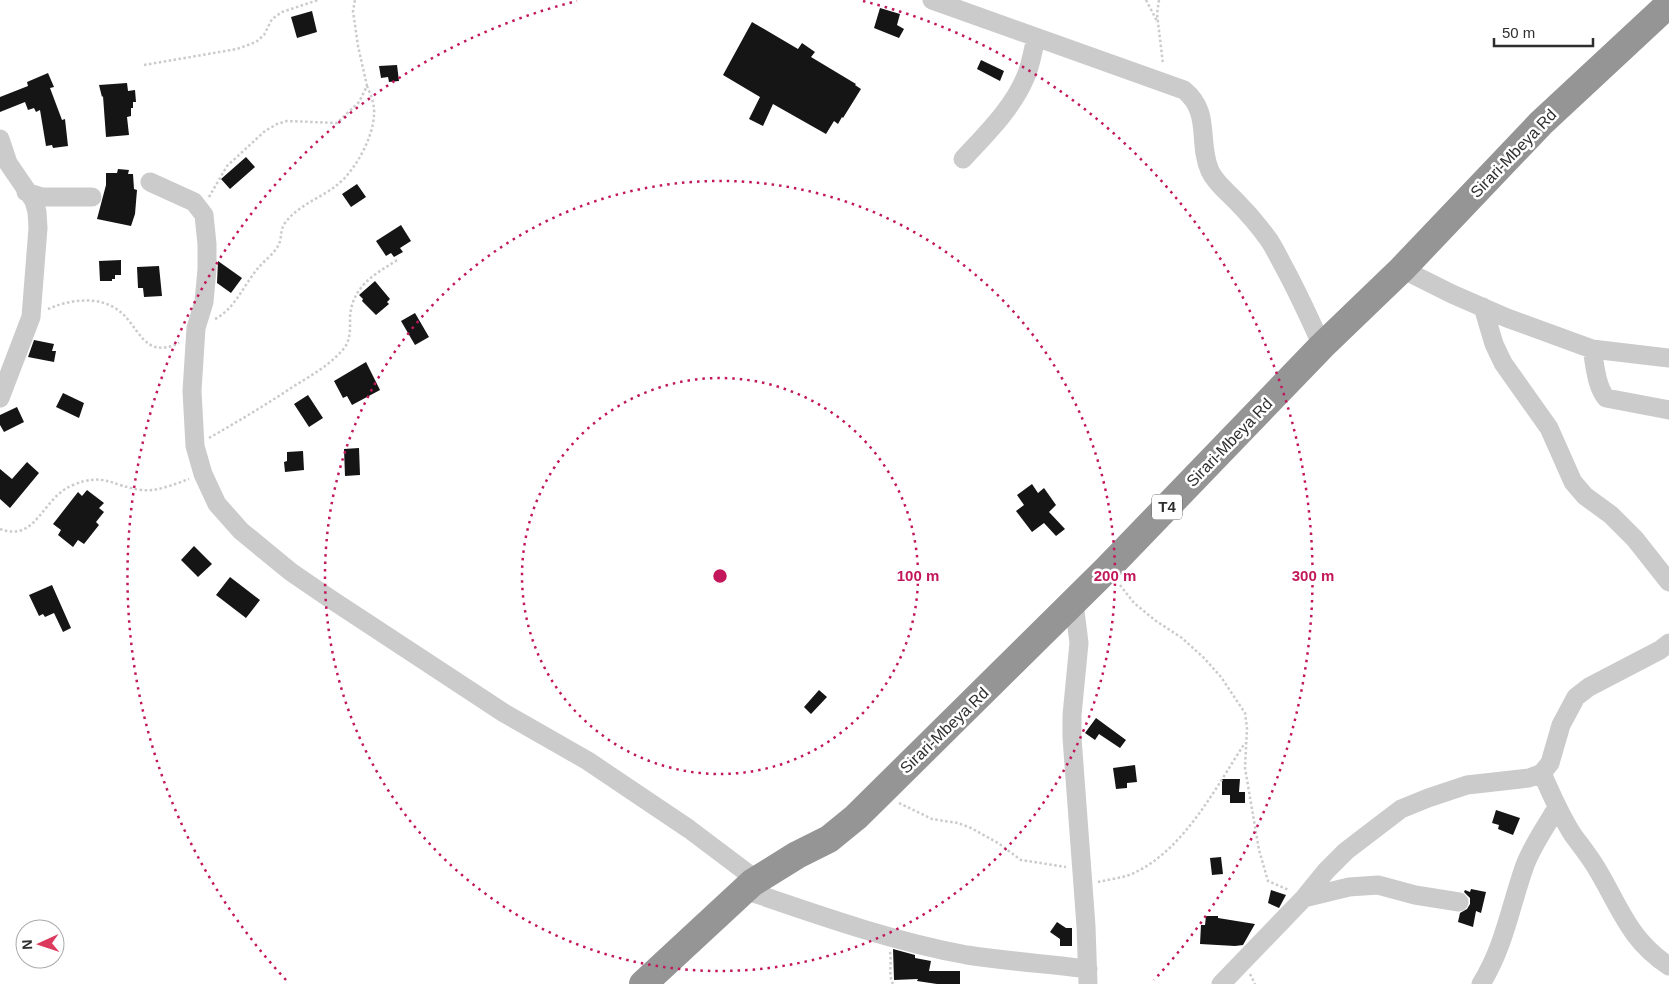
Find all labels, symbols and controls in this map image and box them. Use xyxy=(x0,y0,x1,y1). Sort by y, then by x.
scale bar xyxy=(1494,15,1593,47)
text: 50 m xyxy=(1502,24,1535,41)
street label: Sirari-Mbeya Rd xyxy=(1467,106,1560,201)
street label: Sirari-Mbeya Rd xyxy=(1183,395,1276,490)
road number: T4 xyxy=(1152,494,1182,520)
centre of rings xyxy=(711,567,729,585)
text: 100 m xyxy=(897,567,939,584)
text: 200 m xyxy=(1094,567,1136,584)
text: 300 m xyxy=(1292,567,1334,584)
street label: Sirari-Mbeya Rd xyxy=(897,684,992,777)
north arrow xyxy=(15,919,65,969)
text: N xyxy=(19,939,35,950)

